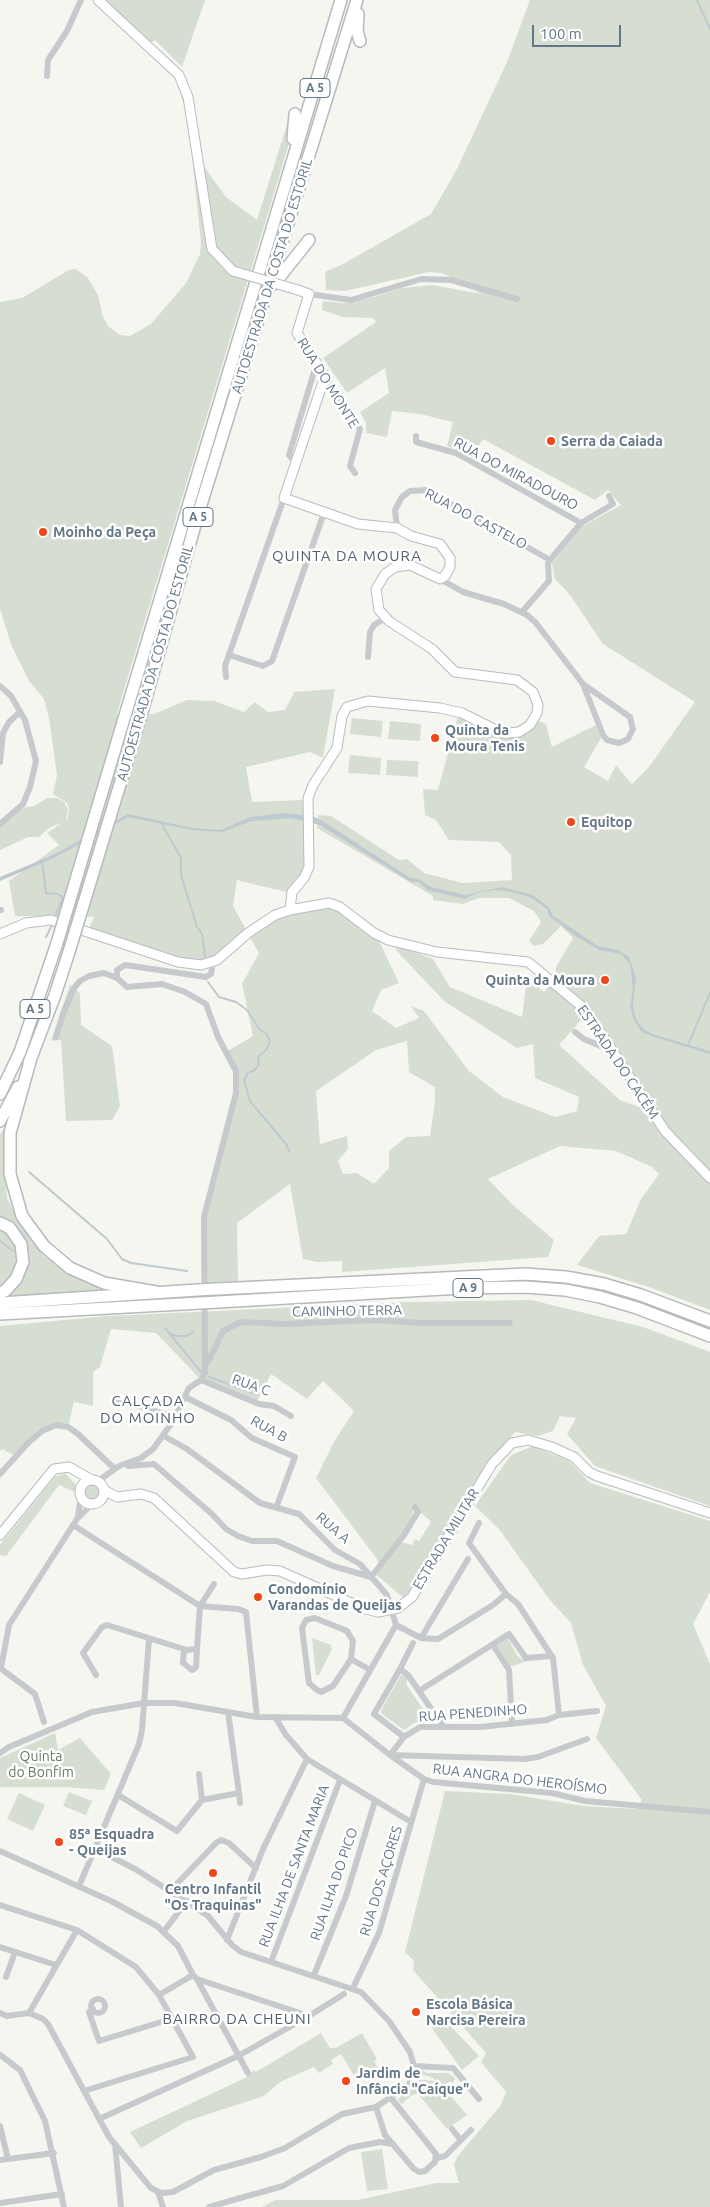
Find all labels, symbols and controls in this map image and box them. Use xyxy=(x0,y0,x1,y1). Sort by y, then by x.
scale bar xyxy=(535,15,624,47)
text: 100 m xyxy=(540,25,582,42)
road number: A 5 xyxy=(300,78,330,98)
street label: AUTOESTRADA DA COSTA DO ESTORIL xyxy=(228,156,316,396)
street label: RUA DO MONTE xyxy=(294,335,362,431)
place label: Serra da Caiada xyxy=(561,433,663,449)
street label: RUA DO MIRADOURO xyxy=(451,434,581,514)
marker: Serra da Caiada xyxy=(545,435,557,447)
street label: RUA DO CASTELO xyxy=(422,485,530,553)
road number: A 5 xyxy=(183,508,213,526)
place label: Moinho da Peça xyxy=(53,524,156,540)
marker: Moinho da Peça xyxy=(37,526,49,538)
street label: AUTOESTRADA DA COSTA DO ESTORIL xyxy=(113,543,197,783)
district label: QUINTA DA MOURA xyxy=(270,547,424,565)
place label: Quinta da Moura Tenis xyxy=(445,722,525,754)
marker: Quinta da Moura Tenis xyxy=(429,732,441,744)
place label: Equitop xyxy=(581,814,632,830)
marker: Equitop xyxy=(565,816,577,828)
place label: Quinta da Moura xyxy=(485,972,595,988)
marker: Quinta da Moura xyxy=(599,974,611,986)
road number: A 5 xyxy=(20,1000,50,1019)
street label: ESTRADA DO CACÉM xyxy=(574,1002,662,1122)
road number: A 9 xyxy=(453,1278,483,1298)
street label: CAMINHO TERRA xyxy=(292,1302,402,1320)
street label: RUA C xyxy=(230,1371,272,1399)
district label: CALÇADA DO MOINHO xyxy=(99,1392,197,1427)
street label: RUA B xyxy=(248,1412,290,1446)
street label: ESTRADA MILITAR xyxy=(409,1486,483,1592)
street label: RUA A xyxy=(313,1509,353,1547)
place label: Condomínio Varandas de Queijas xyxy=(268,1581,402,1614)
marker: Condomínio Varandas de Queijas xyxy=(252,1591,264,1603)
street label: RUA PENEDINHO xyxy=(418,1701,528,1725)
park label: Quinta do Bonfim xyxy=(8,1748,74,1780)
street label: RUA ANGRA DO HEROÍSMO xyxy=(432,1760,608,1798)
street label: RUA ILHA DE SANTA MARIA xyxy=(255,1782,333,1950)
street label: RUA DOS AÇORES xyxy=(356,1824,406,1938)
street label: RUA ILHA DO PICO xyxy=(307,1825,361,1943)
place label: 85ª Esquadra - Queijas xyxy=(69,1826,154,1858)
marker: 85ª Esquadra - Queijas xyxy=(53,1836,65,1848)
marker: Centro Infantil "Os Traquinas" xyxy=(207,1867,219,1879)
place label: Centro Infantil "Os Traquinas" xyxy=(164,1881,262,1914)
place label: Escola Básica Narcisa Pereira xyxy=(426,1996,526,2028)
marker: Escola Básica Narcisa Pereira xyxy=(410,2006,422,2018)
district label: BAIRRO DA CHEUNI xyxy=(160,2010,314,2028)
place label: Jardim de Infância "Caíque" xyxy=(356,2065,469,2098)
marker: Jardim de Infância "Caíque" xyxy=(340,2075,352,2087)

